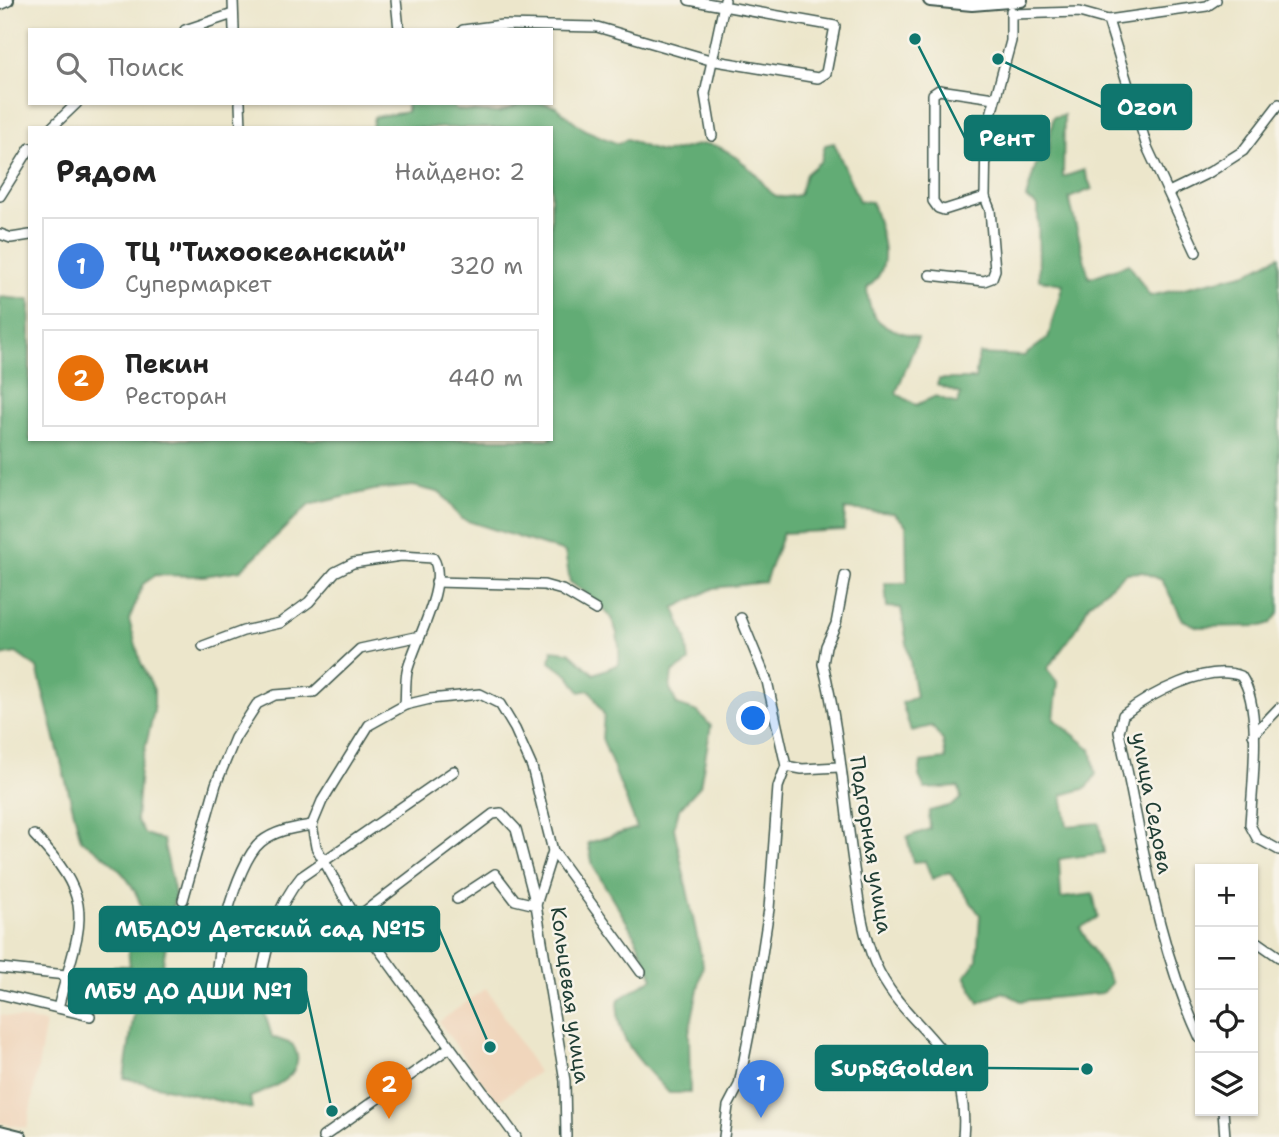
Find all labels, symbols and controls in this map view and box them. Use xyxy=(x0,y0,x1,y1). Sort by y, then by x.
search box xyxy=(28,28,553,105)
icon: search xyxy=(52,48,90,86)
text: Поиск xyxy=(108,49,184,84)
callout: Ozon xyxy=(1102,85,1191,129)
text: Ozon xyxy=(1117,92,1177,122)
callout: Рент xyxy=(965,116,1049,160)
text: Рент xyxy=(979,123,1035,153)
text: Рядом xyxy=(56,151,156,192)
text: Найдено: 2 xyxy=(395,157,525,187)
text: ТЦ "Тихоокеанский" xyxy=(125,234,406,269)
text: 1 xyxy=(76,251,86,281)
text: 320 m xyxy=(449,251,523,281)
text: Супермаркет xyxy=(125,269,272,299)
text: Пекин xyxy=(125,346,209,381)
text: 2 xyxy=(73,363,89,393)
text: 440 m xyxy=(448,363,523,393)
text: Ресторан xyxy=(125,381,227,411)
your location xyxy=(736,701,770,735)
street label: улица Седова xyxy=(1125,730,1179,876)
street label: Подгорная улица xyxy=(843,754,899,936)
map controls xyxy=(1195,864,1258,1116)
button: + xyxy=(1195,864,1258,927)
street label: Кольцевая улица xyxy=(544,905,596,1085)
callout: МБДОУ Детский сад №15 xyxy=(100,907,439,951)
text: МБДОУ Детский сад №15 xyxy=(115,914,426,944)
button: − xyxy=(1195,927,1258,990)
callout: МБУ ДО ДШИ №1 xyxy=(69,969,306,1013)
text: МБУ ДО ДШИ №1 xyxy=(84,976,292,1006)
button: locate xyxy=(1195,990,1258,1053)
callout: Sup&Golden xyxy=(816,1046,987,1090)
text: Sup&Golden xyxy=(831,1053,973,1083)
button: layers xyxy=(1195,1053,1258,1116)
pin: 1 xyxy=(738,1060,784,1118)
pin: 2 xyxy=(366,1061,412,1119)

